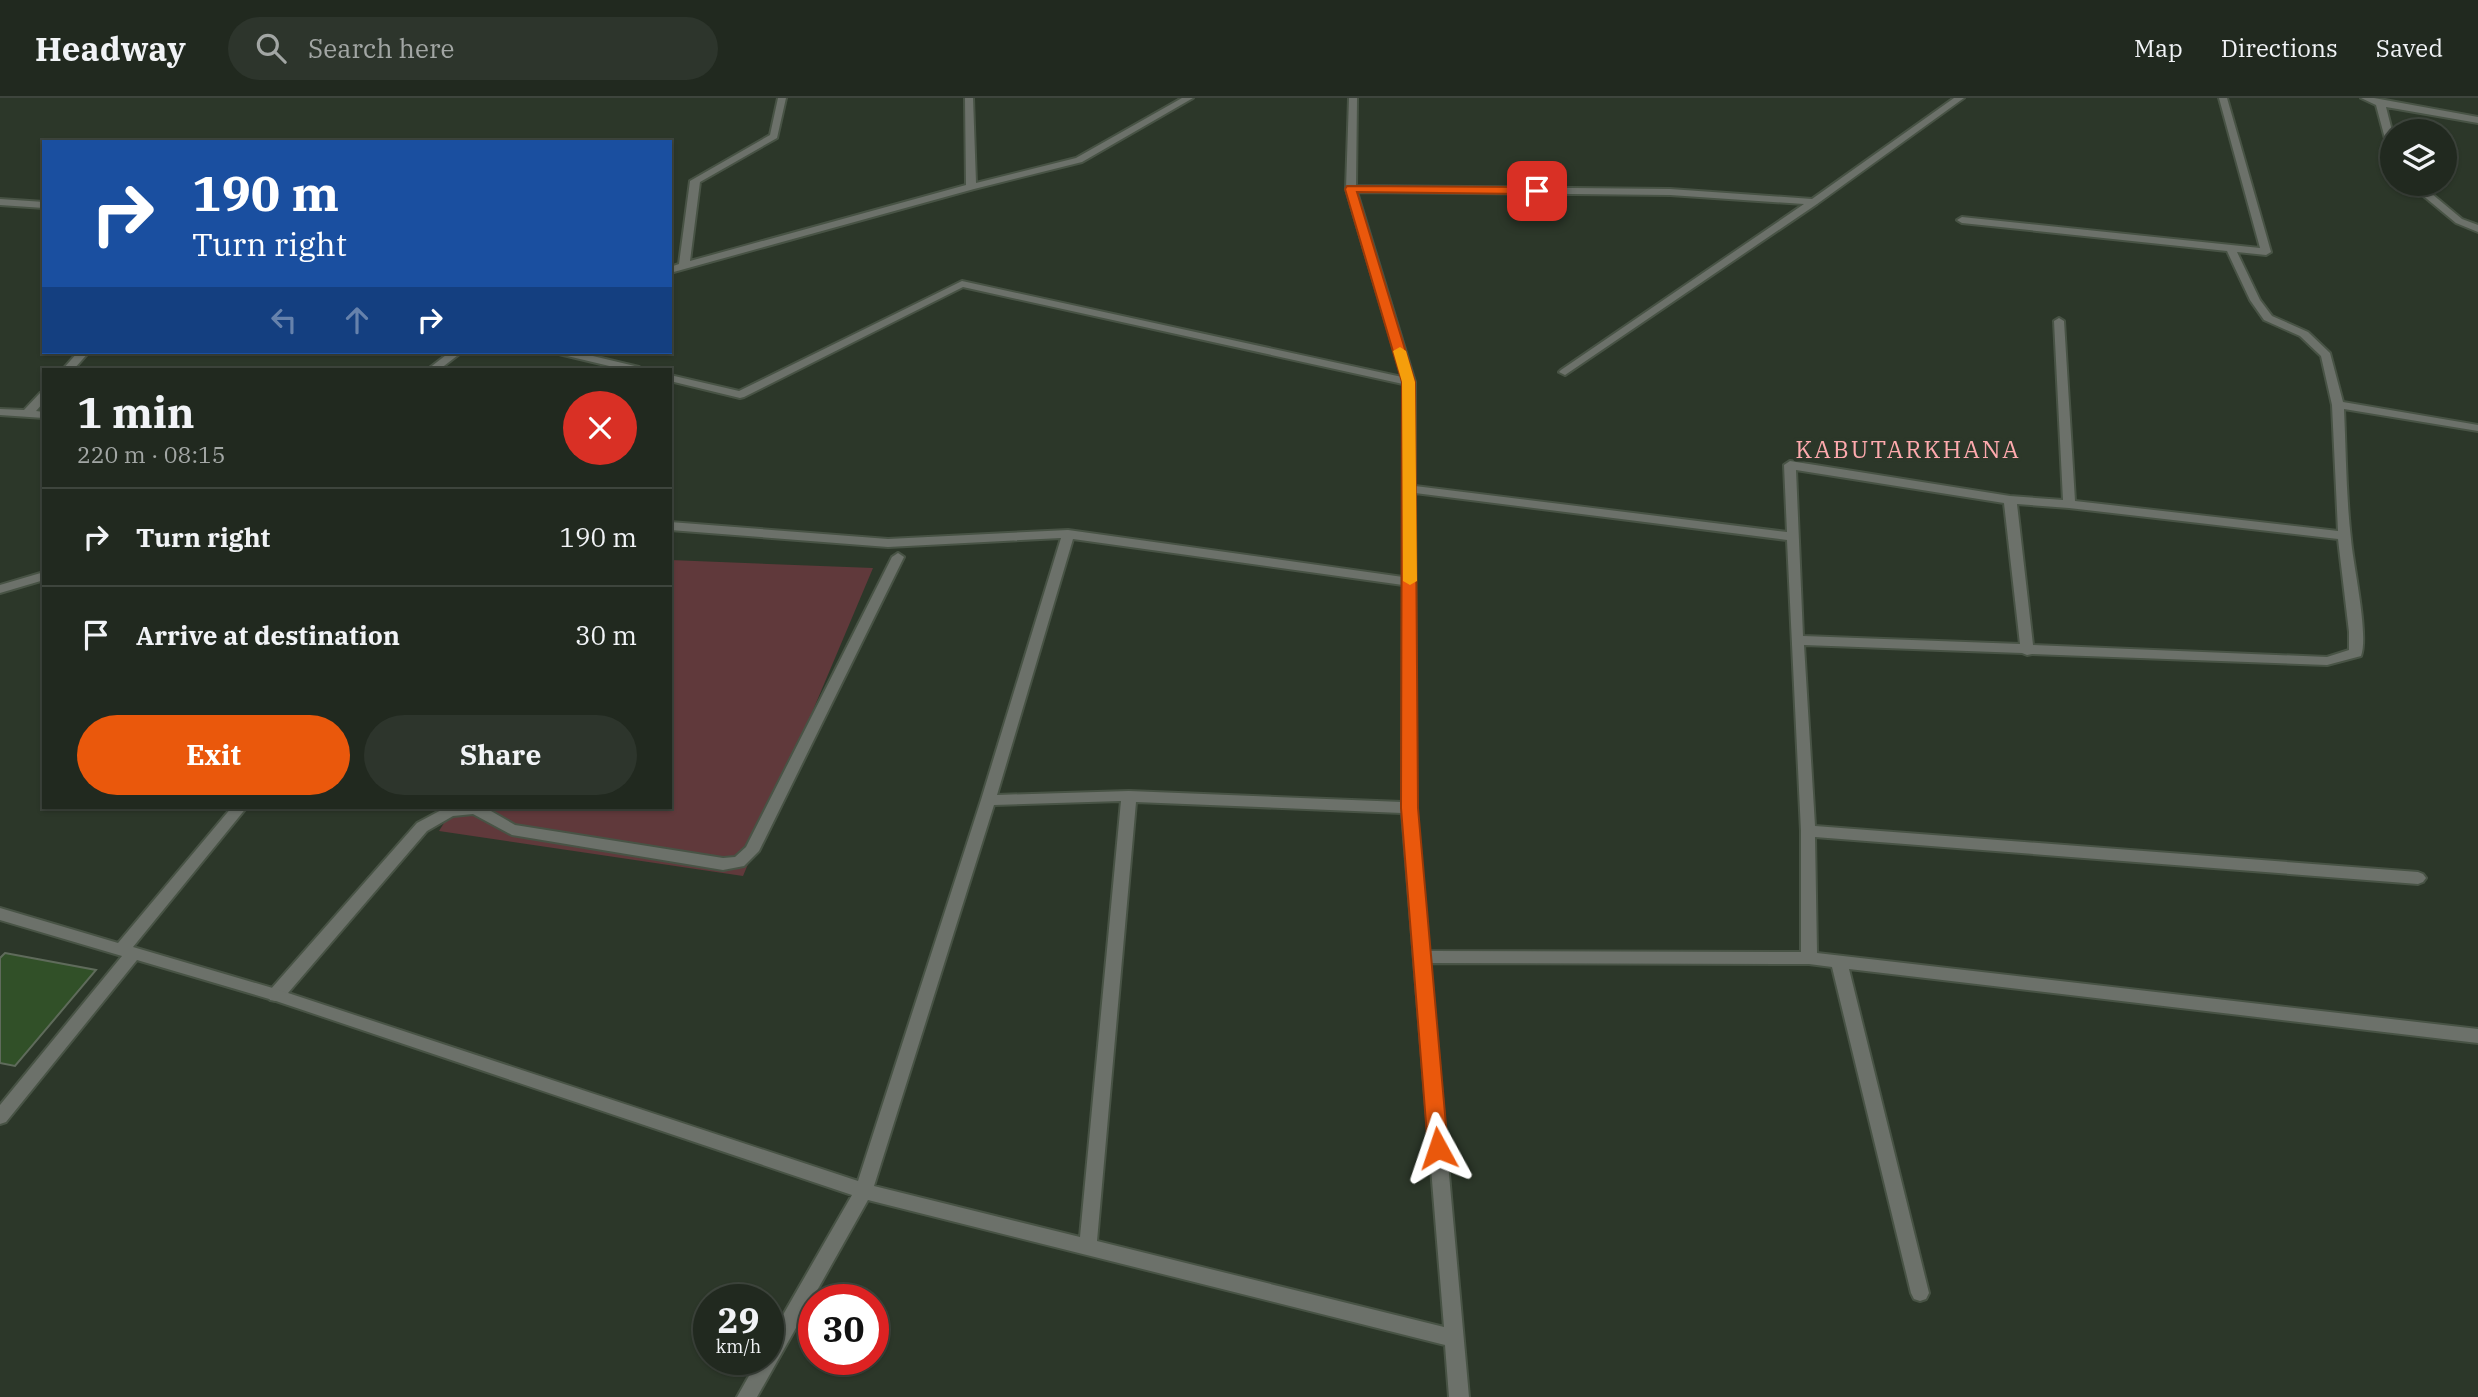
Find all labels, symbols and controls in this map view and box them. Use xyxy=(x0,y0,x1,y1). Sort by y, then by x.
search box xyxy=(228,17,718,80)
text: Headway xyxy=(35,27,186,70)
icon: search xyxy=(252,29,290,67)
text: Search here xyxy=(308,31,454,65)
text: Map xyxy=(2134,32,2183,64)
text: Directions xyxy=(2221,32,2338,64)
text: Saved xyxy=(2376,32,2443,64)
map controls xyxy=(2380,119,2457,196)
button: layers xyxy=(2380,119,2457,196)
text: 190 m xyxy=(192,161,339,224)
pin xyxy=(1507,161,1567,221)
icon: right xyxy=(77,168,168,259)
icon: arrive xyxy=(1518,172,1556,210)
text: Turn right xyxy=(192,223,347,265)
icon: left xyxy=(265,301,303,339)
icon: ahead xyxy=(338,301,376,339)
icon: right xyxy=(411,301,449,339)
text: 1 min xyxy=(77,385,195,440)
button: close xyxy=(563,391,637,465)
district label: KABUTARKHANA xyxy=(1795,433,2021,465)
text: 220 m · 08:15 xyxy=(77,439,226,469)
icon: right xyxy=(77,518,115,556)
text: Turn right xyxy=(136,520,270,554)
text: 190 m xyxy=(559,520,637,554)
icon: arrive xyxy=(77,616,115,654)
text: Arrive at destination xyxy=(136,618,400,652)
text: 30 m xyxy=(575,618,637,652)
button: Exit xyxy=(77,715,350,795)
button: Share xyxy=(364,715,637,795)
position arrow xyxy=(1401,1111,1475,1185)
speed limit sign: 30 xyxy=(798,1284,889,1375)
text: 29 xyxy=(717,1297,760,1343)
text: km/h xyxy=(716,1335,761,1358)

